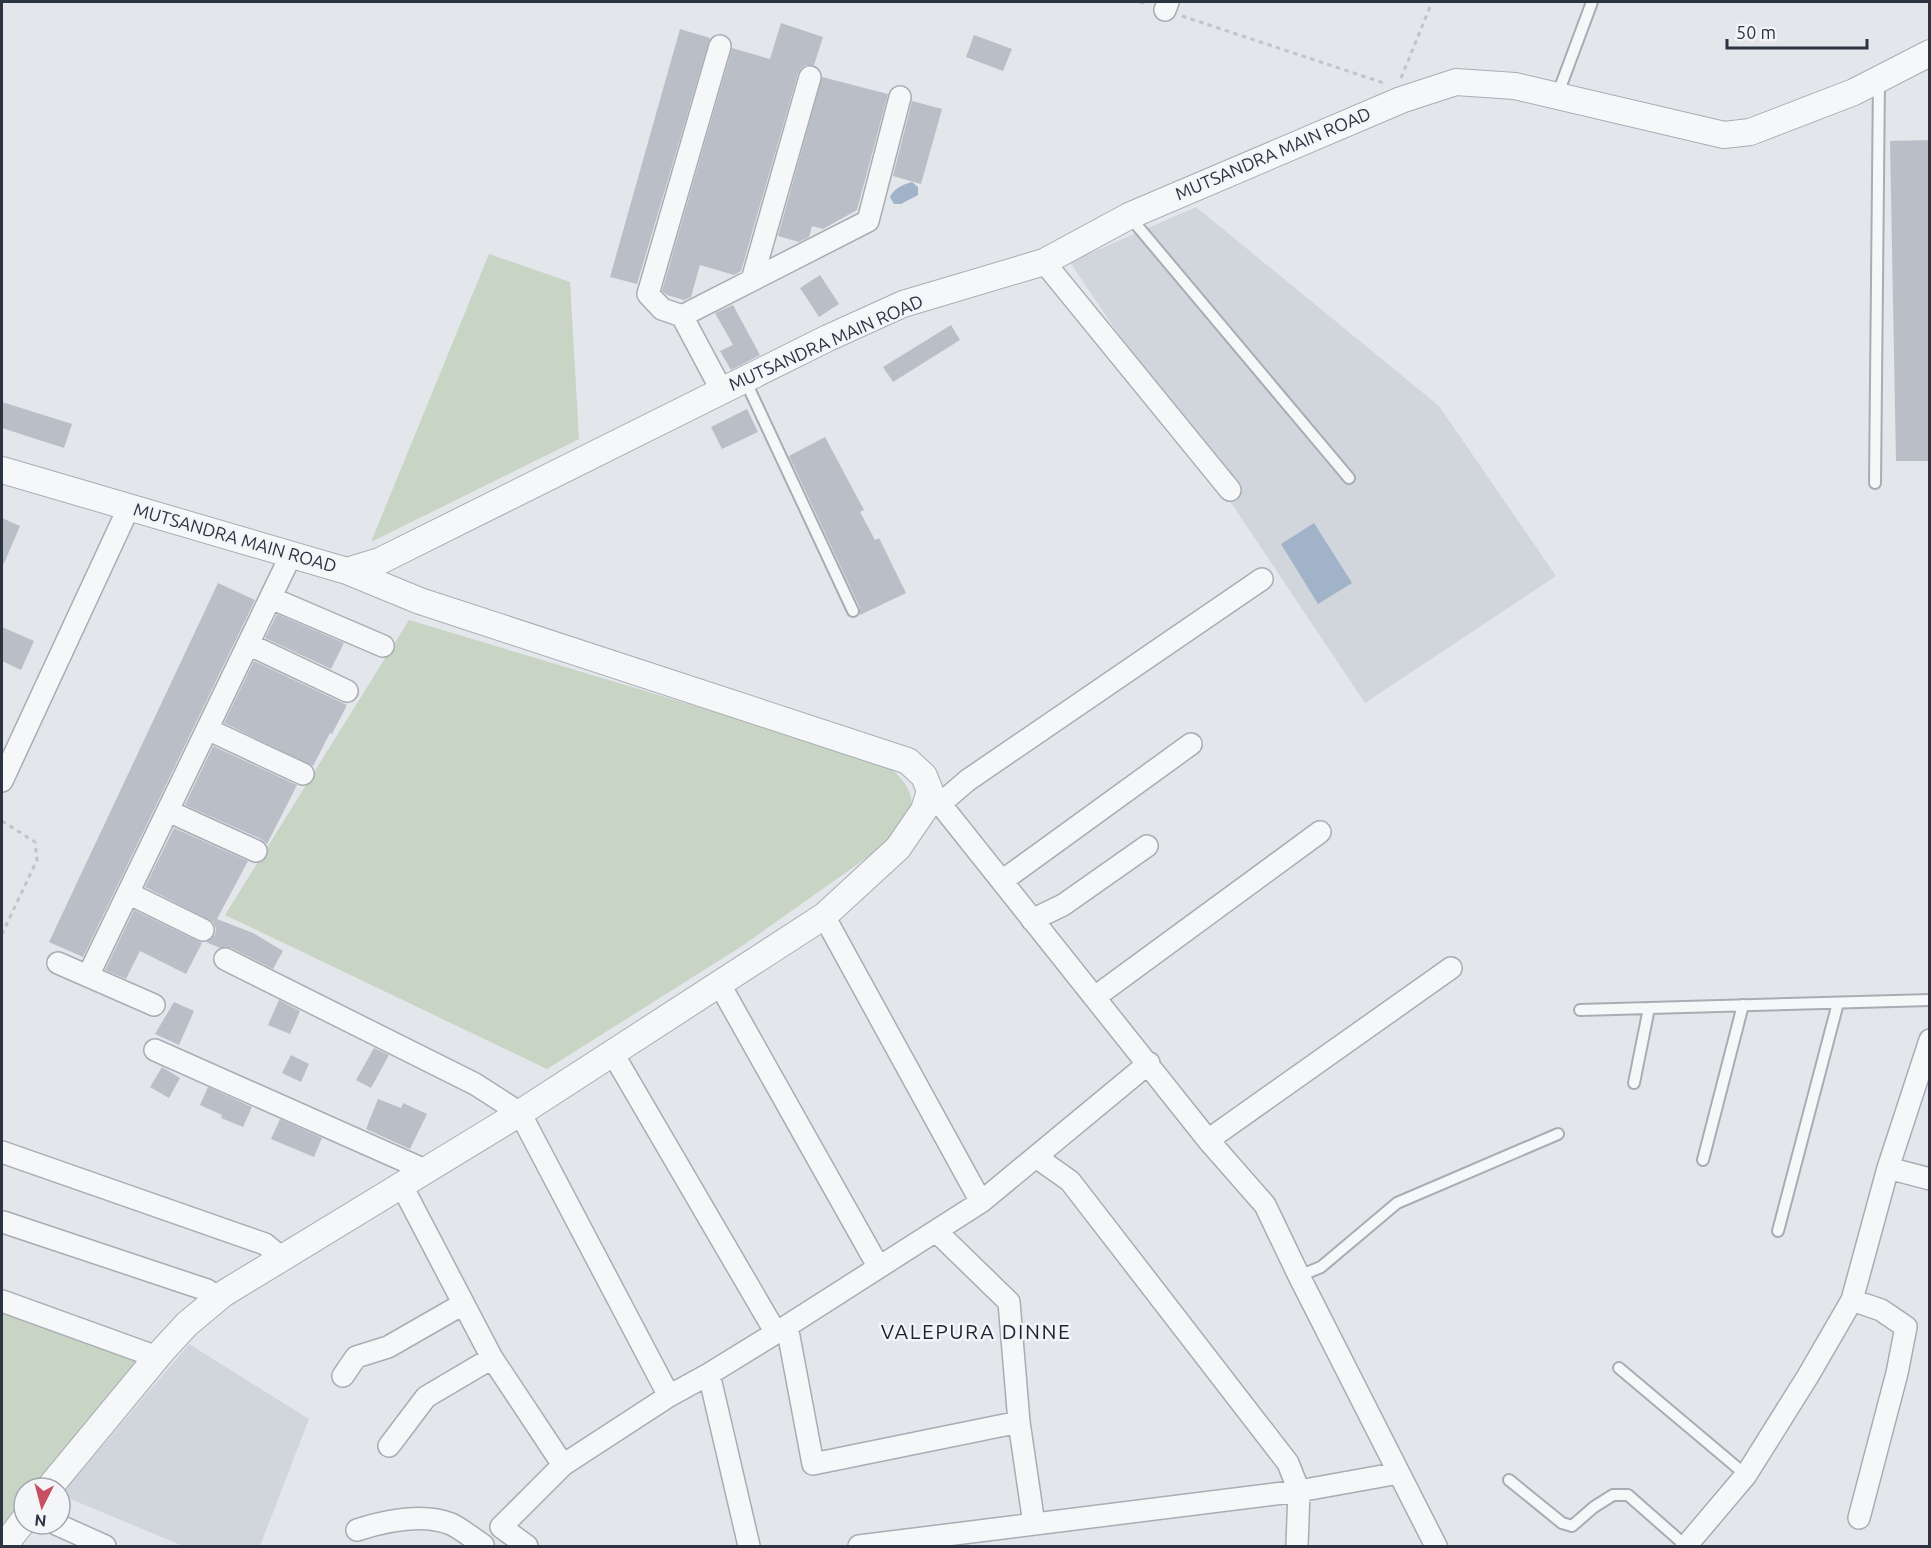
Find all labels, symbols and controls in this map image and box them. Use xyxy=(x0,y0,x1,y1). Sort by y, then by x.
scale bar xyxy=(1727,12,1866,50)
text: 50 m xyxy=(1736,22,1776,42)
street label: MUTSANDRA MAIN ROAD xyxy=(1172,103,1373,203)
street label: MUTSANDRA MAIN ROAD xyxy=(725,290,926,394)
street label: MUTSANDRA MAIN ROAD xyxy=(131,498,339,576)
district label: VALEPURA DINNE xyxy=(881,1319,1071,1343)
north arrow xyxy=(12,1476,72,1536)
text: N xyxy=(34,1511,47,1530)

